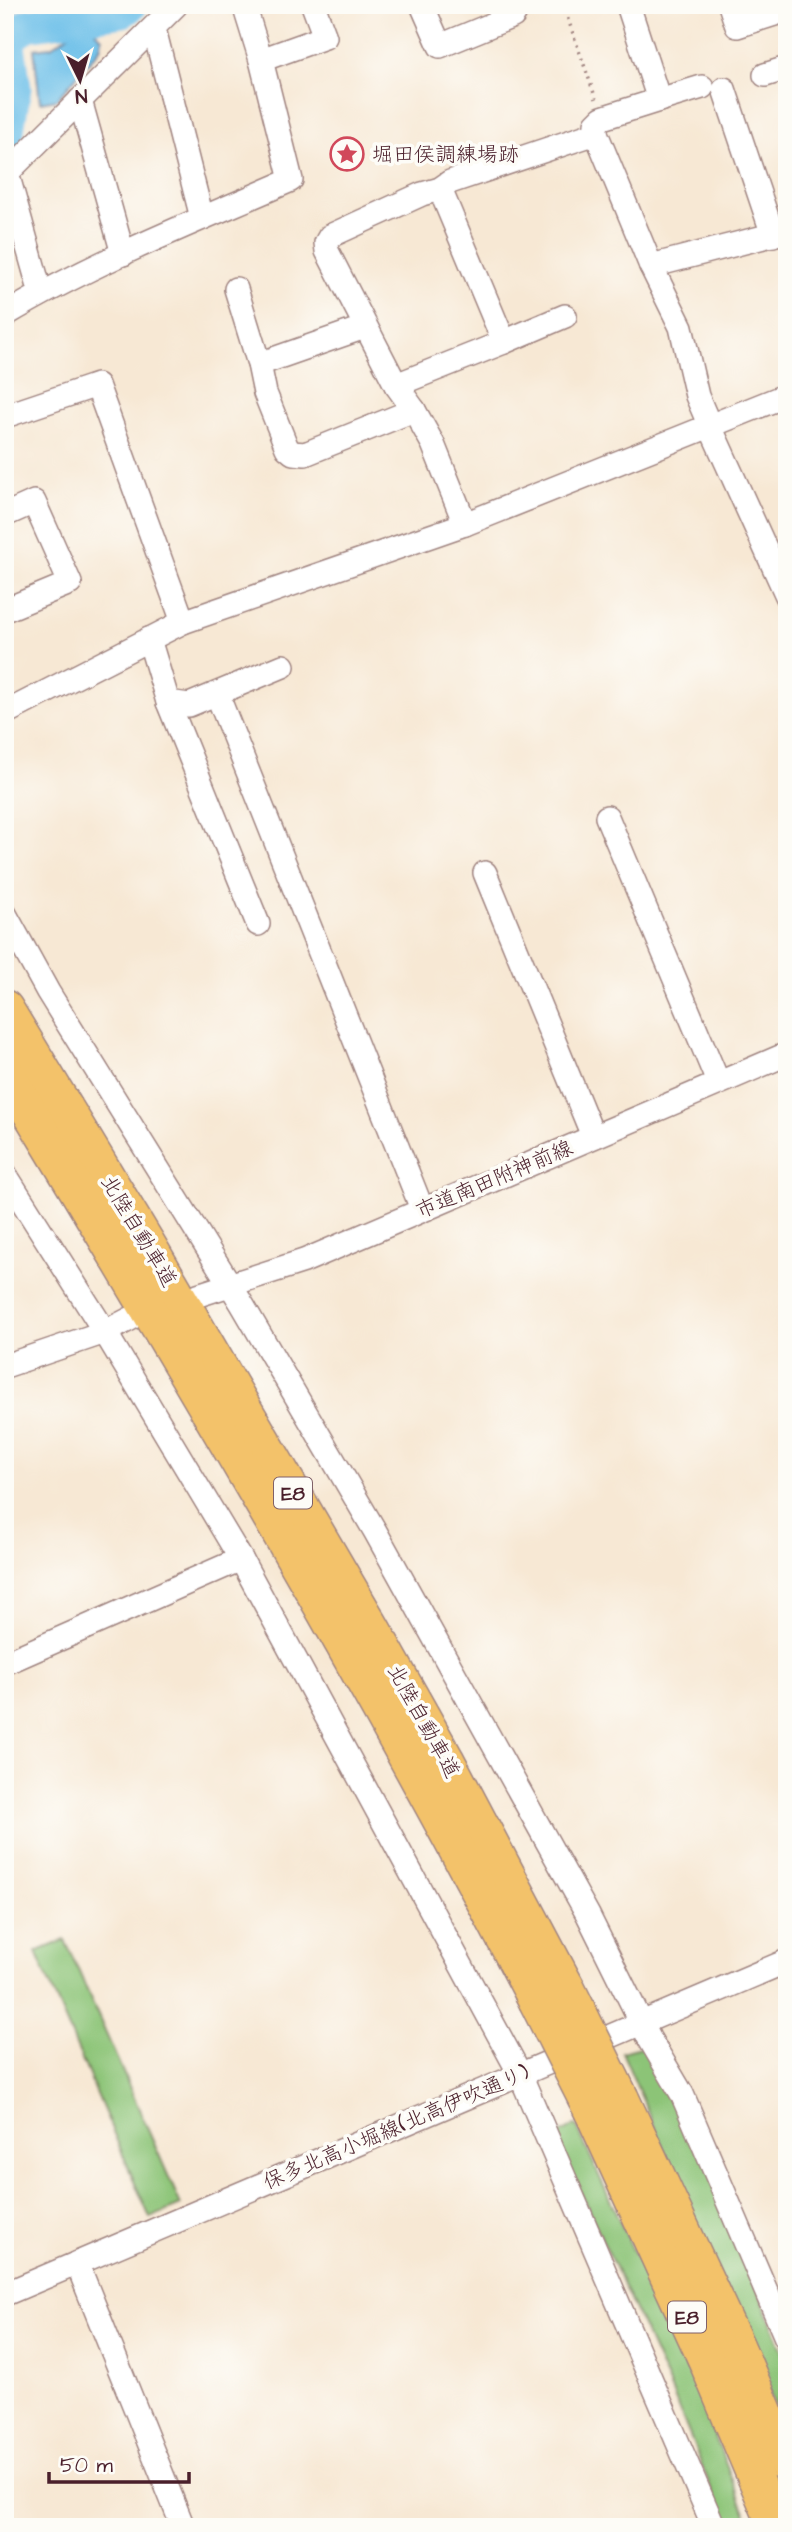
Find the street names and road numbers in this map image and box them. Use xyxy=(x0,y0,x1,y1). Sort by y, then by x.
street label: 市道南田附神前線 xyxy=(411,1133,577,1226)
street label: 北陸自動車道 xyxy=(94,1170,183,1293)
road number: E8 xyxy=(274,1478,312,1508)
street label: 北陸自動車道 xyxy=(380,1659,467,1783)
street label: 保多北高小堀線(北高伊吹通り) xyxy=(259,2058,534,2197)
road number: E8 xyxy=(668,2302,706,2332)

